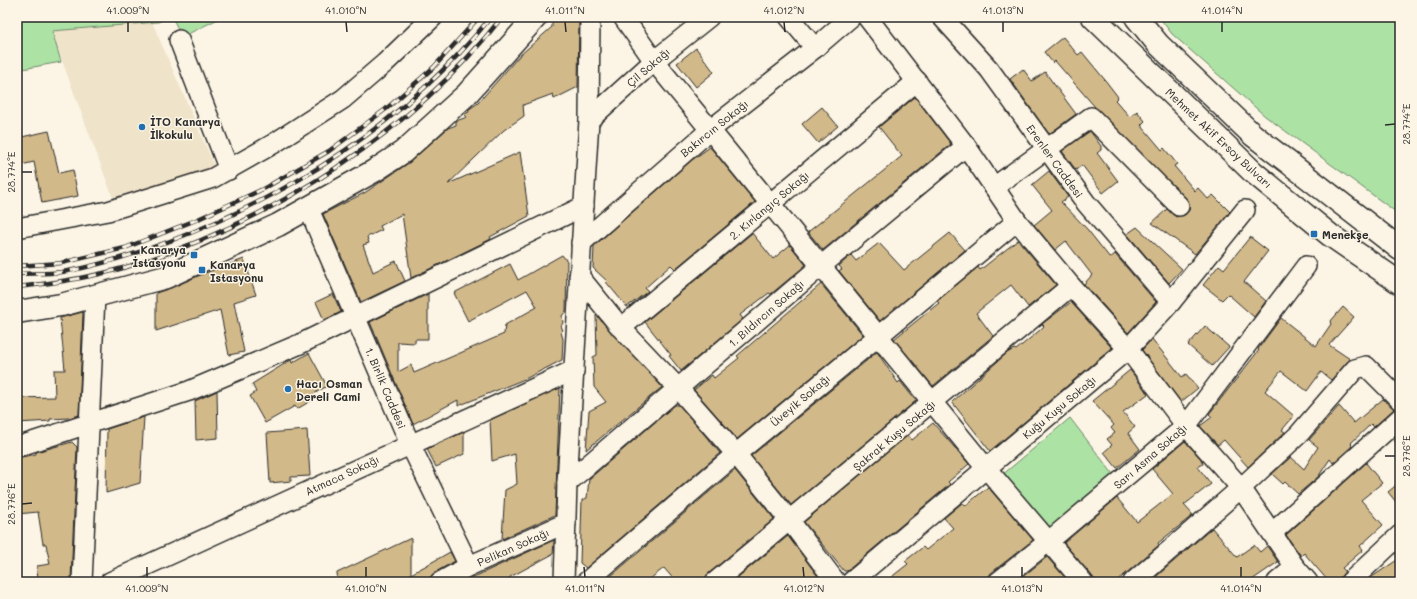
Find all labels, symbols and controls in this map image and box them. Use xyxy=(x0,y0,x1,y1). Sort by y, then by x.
text: 41.009°N xyxy=(107,3,149,17)
text: 41.010°N xyxy=(325,3,367,17)
text: 41.011°N xyxy=(545,3,585,17)
text: 41.012°N xyxy=(764,3,804,17)
text: 41.013°N xyxy=(982,3,1024,17)
text: 41.014°N xyxy=(1201,3,1243,17)
street label: Çil Sokağı xyxy=(623,44,673,90)
street label: Mehmet Akif Ersoy Bulvarı xyxy=(1162,85,1276,191)
street label: Bakırcın Sokağı xyxy=(677,96,751,160)
text: 28.774°E xyxy=(1399,103,1413,145)
place label: İTO Kanarya İlkokulu xyxy=(150,114,221,142)
street label: Erenler Caddesi xyxy=(1023,121,1087,201)
marker: İTO Kanarya İlkokulu xyxy=(137,122,147,132)
text: 28.774°E xyxy=(4,151,18,193)
street label: 2. Kırlangıç Sokağı xyxy=(726,167,812,243)
place label: Menekşe xyxy=(1322,227,1369,243)
marker: Menekşe xyxy=(1309,229,1319,239)
place label: Kanarya İstasyonu xyxy=(132,242,186,270)
marker: Kanarya İstasyonu xyxy=(189,250,199,260)
place label: Kanarya Istasyonu xyxy=(210,257,264,285)
marker: Kanarya Istasyonu xyxy=(197,265,207,275)
street label: 1. Bıldırcın Sokağı xyxy=(725,276,807,350)
street label: 1. Birlik Caddesi xyxy=(362,345,410,431)
street label: Üveyik Sokağı xyxy=(767,371,833,429)
street label: Kuğu Kuşu Sokağı xyxy=(1019,372,1099,442)
place label: Hacı Osman Dereli Cami xyxy=(296,376,362,404)
marker: Hacı Osman Dereli Cami xyxy=(283,384,293,394)
street label: Şakrak Kuşu Sokağı xyxy=(850,396,938,474)
street label: Sarı Asma Sokağı xyxy=(1110,420,1190,492)
text: 28.776°E xyxy=(1399,435,1413,477)
street label: Atmaca Sokağı xyxy=(303,451,381,499)
text: 28.776°E xyxy=(4,483,18,525)
street label: Pelikan Sokağı xyxy=(475,524,551,570)
text: 41.009°N xyxy=(126,581,168,595)
text: 41.010°N xyxy=(345,581,387,595)
text: 41.011°N xyxy=(565,581,605,595)
text: 41.012°N xyxy=(784,581,824,595)
text: 41.013°N xyxy=(1001,581,1043,595)
text: 41.014°N xyxy=(1220,581,1262,595)

